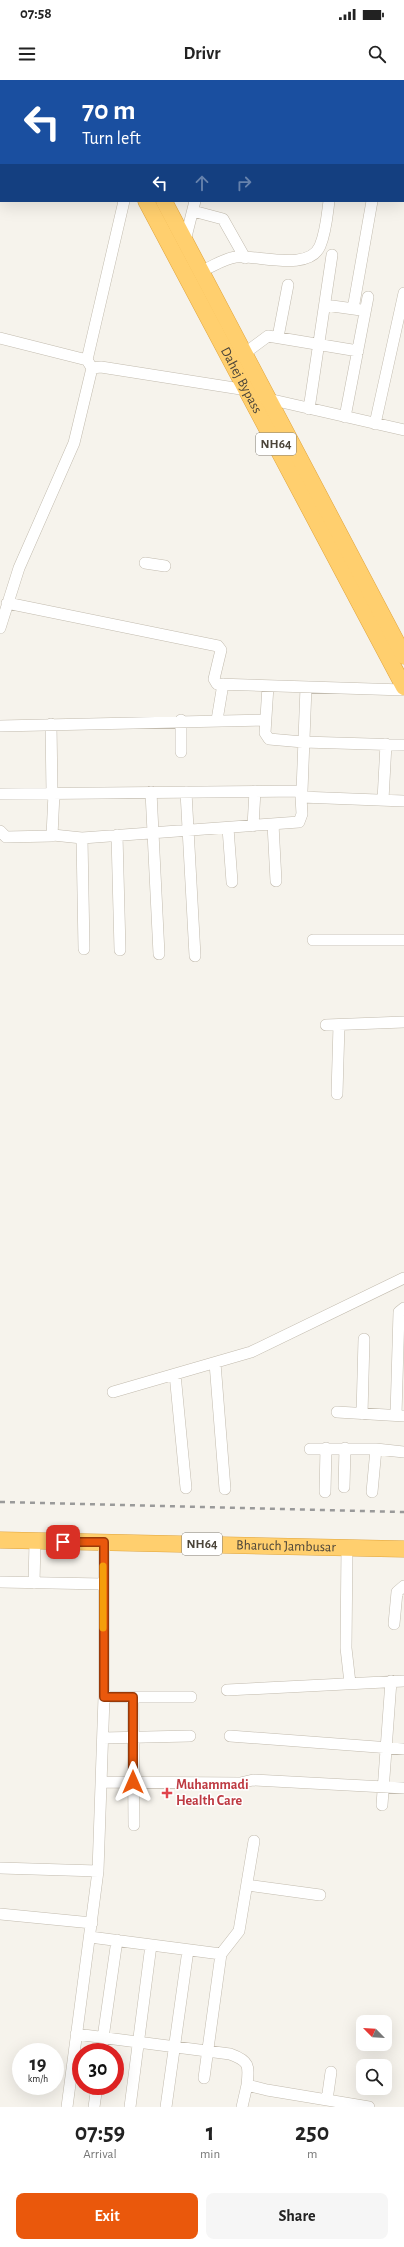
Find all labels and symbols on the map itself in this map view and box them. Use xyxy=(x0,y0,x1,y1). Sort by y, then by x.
street label: Dahej Bypass xyxy=(218,345,264,416)
road number: NH64 xyxy=(256,433,296,455)
pin xyxy=(46,1525,80,1559)
road number: NH64 xyxy=(182,1533,222,1555)
street label: Bharuch Jambusar xyxy=(236,1538,336,1554)
position arrow xyxy=(112,1761,154,1803)
place label: Muhammadi Health Care xyxy=(176,1778,249,1808)
marker: Muhammadi Health Care xyxy=(161,1787,173,1799)
north arrow xyxy=(356,2015,392,2051)
speed limit sign: 30 xyxy=(72,2043,124,2095)

